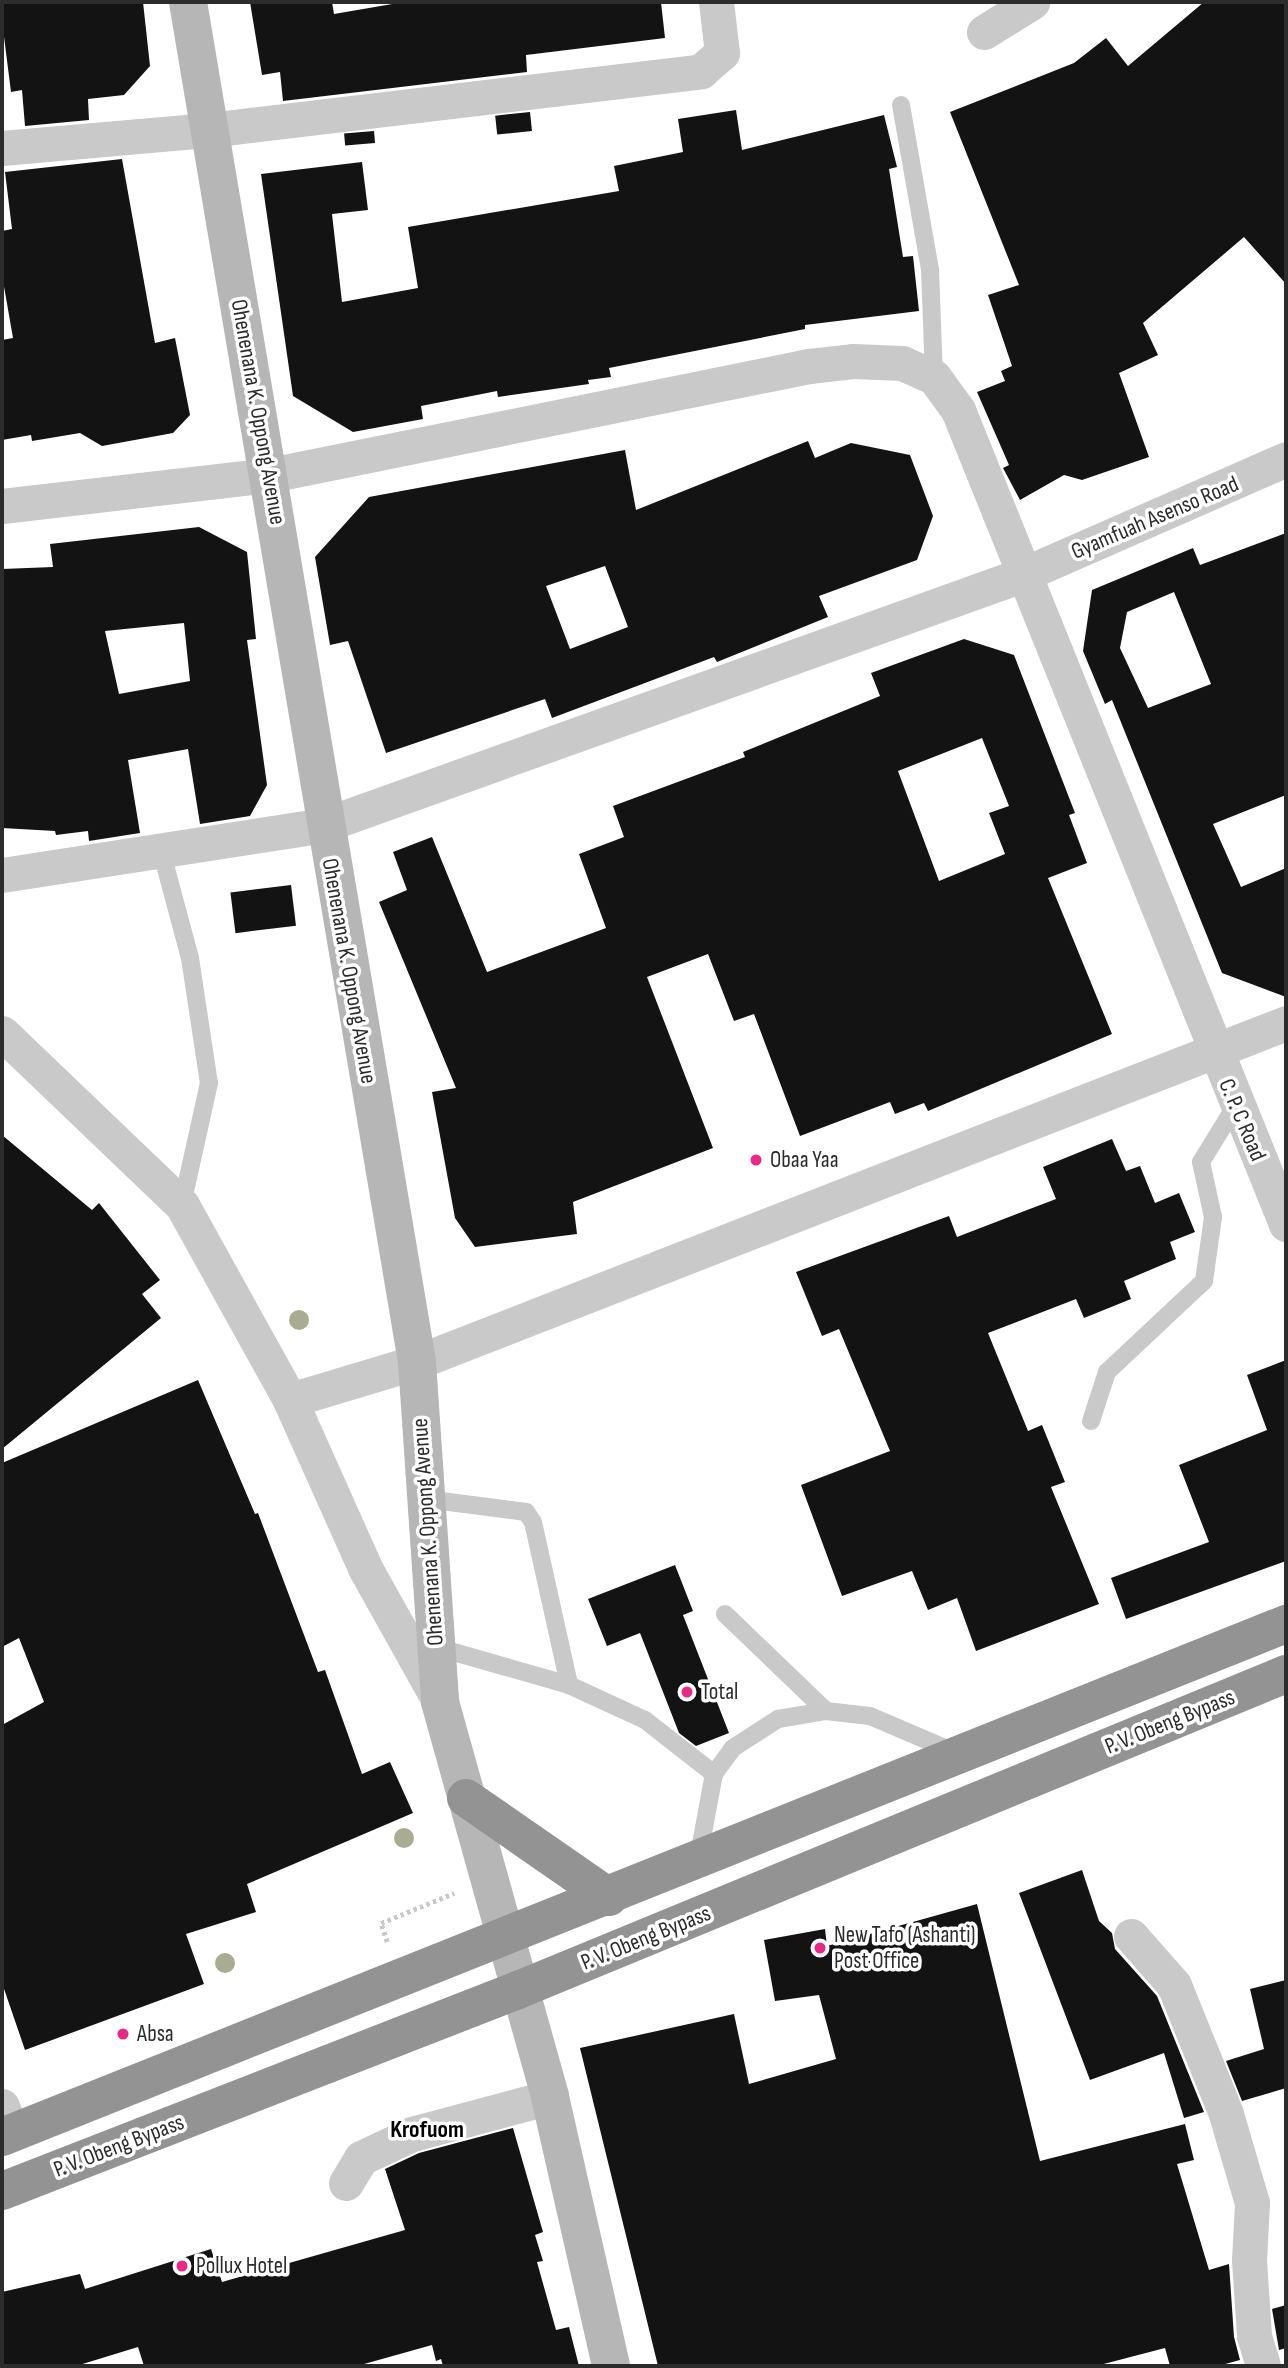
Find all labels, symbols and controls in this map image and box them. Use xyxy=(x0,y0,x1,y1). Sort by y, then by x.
street label: Ohenenana K. Oppong Avenue xyxy=(225,297,291,527)
street label: Gyamfuah Asenso Road xyxy=(1067,470,1243,566)
street label: Ohenenana K. Oppong Avenue xyxy=(316,856,382,1086)
street label: C. P. C Road xyxy=(1212,1075,1272,1165)
place label: Obaa Yaa xyxy=(770,1146,839,1174)
marker: Obaa Yaa xyxy=(748,1152,764,1168)
street label: Ohenenana K. Oppong Avenue xyxy=(406,1417,450,1647)
place label: Total xyxy=(701,1678,738,1706)
street label: P. V. Obeng Bypass xyxy=(1101,1683,1239,1761)
marker: Total xyxy=(679,1684,695,1700)
street label: P. V. Obeng Bypass xyxy=(577,1899,715,1977)
place label: New Tafo (Ashanti) Post Office xyxy=(834,1921,976,1975)
marker: New Tafo (Ashanti) Post Office xyxy=(812,1940,828,1956)
place label: Absa xyxy=(137,2020,174,2048)
marker: Absa xyxy=(115,2026,131,2042)
street label: P. V. Obeng Bypass xyxy=(50,2108,188,2184)
district label: Krofuom xyxy=(390,2116,464,2144)
place label: Pollux Hotel xyxy=(196,2252,287,2280)
marker: Pollux Hotel xyxy=(174,2258,190,2274)

